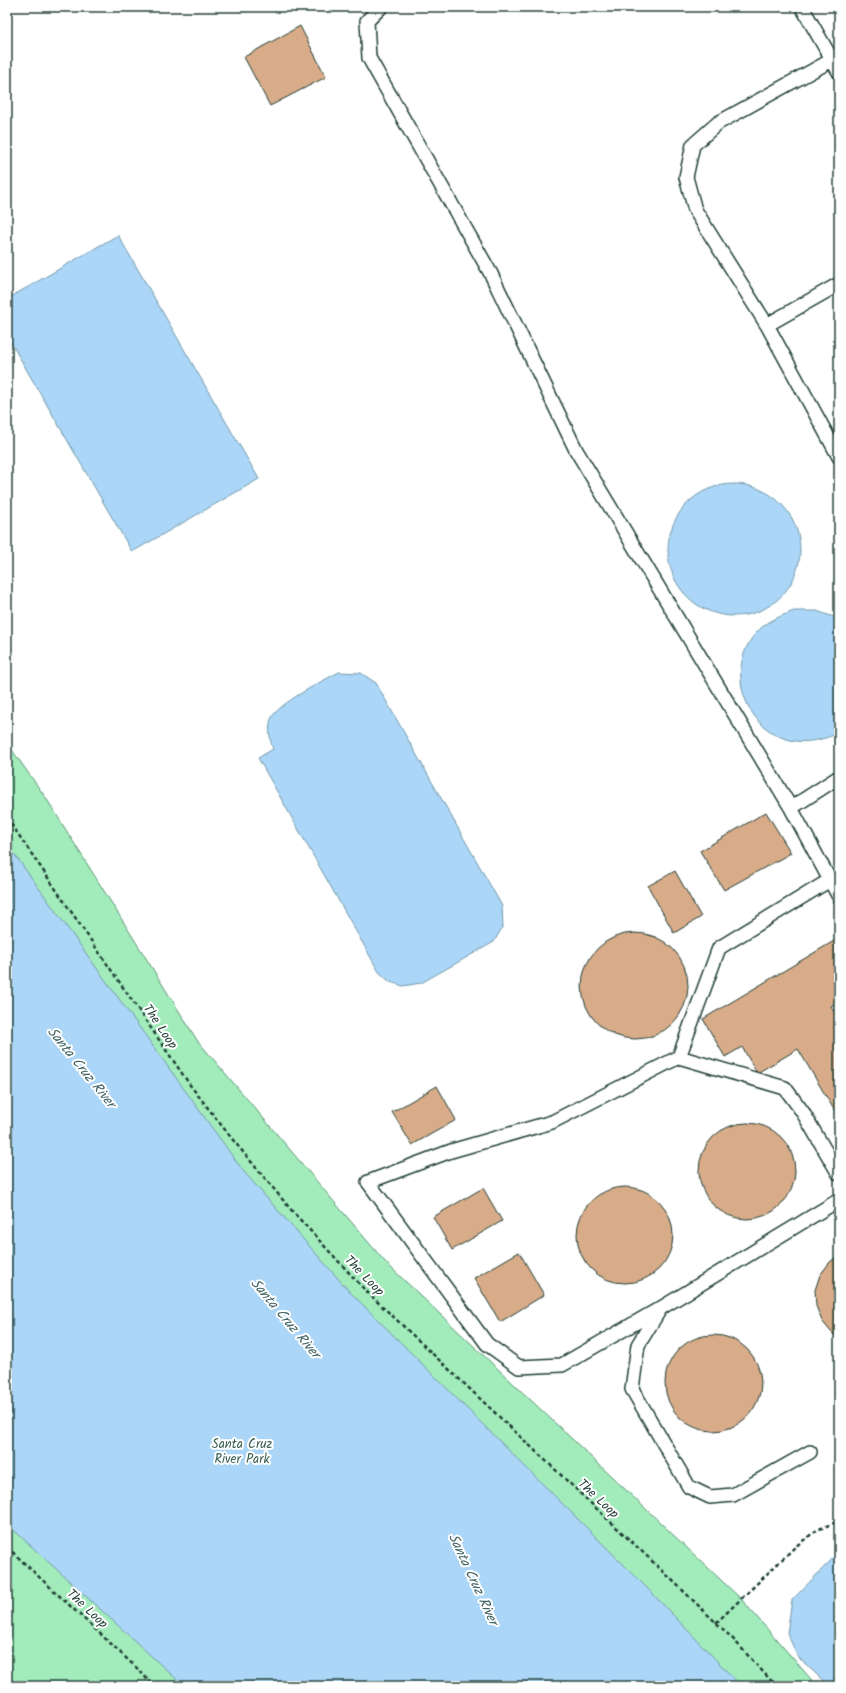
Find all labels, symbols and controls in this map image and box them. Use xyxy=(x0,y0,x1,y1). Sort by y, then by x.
street label: The Loop xyxy=(137,1000,183,1054)
water label: Santa Cruz River xyxy=(42,1022,123,1116)
street label: The Loop xyxy=(339,1251,389,1302)
water label: Santa Cruz River xyxy=(245,1274,328,1366)
park label: Santa Cruz River Park xyxy=(212,1434,272,1470)
street label: The Loop xyxy=(573,1474,624,1524)
water label: Santa Cruz River xyxy=(442,1530,505,1632)
street label: The Loop xyxy=(62,1584,113,1634)

